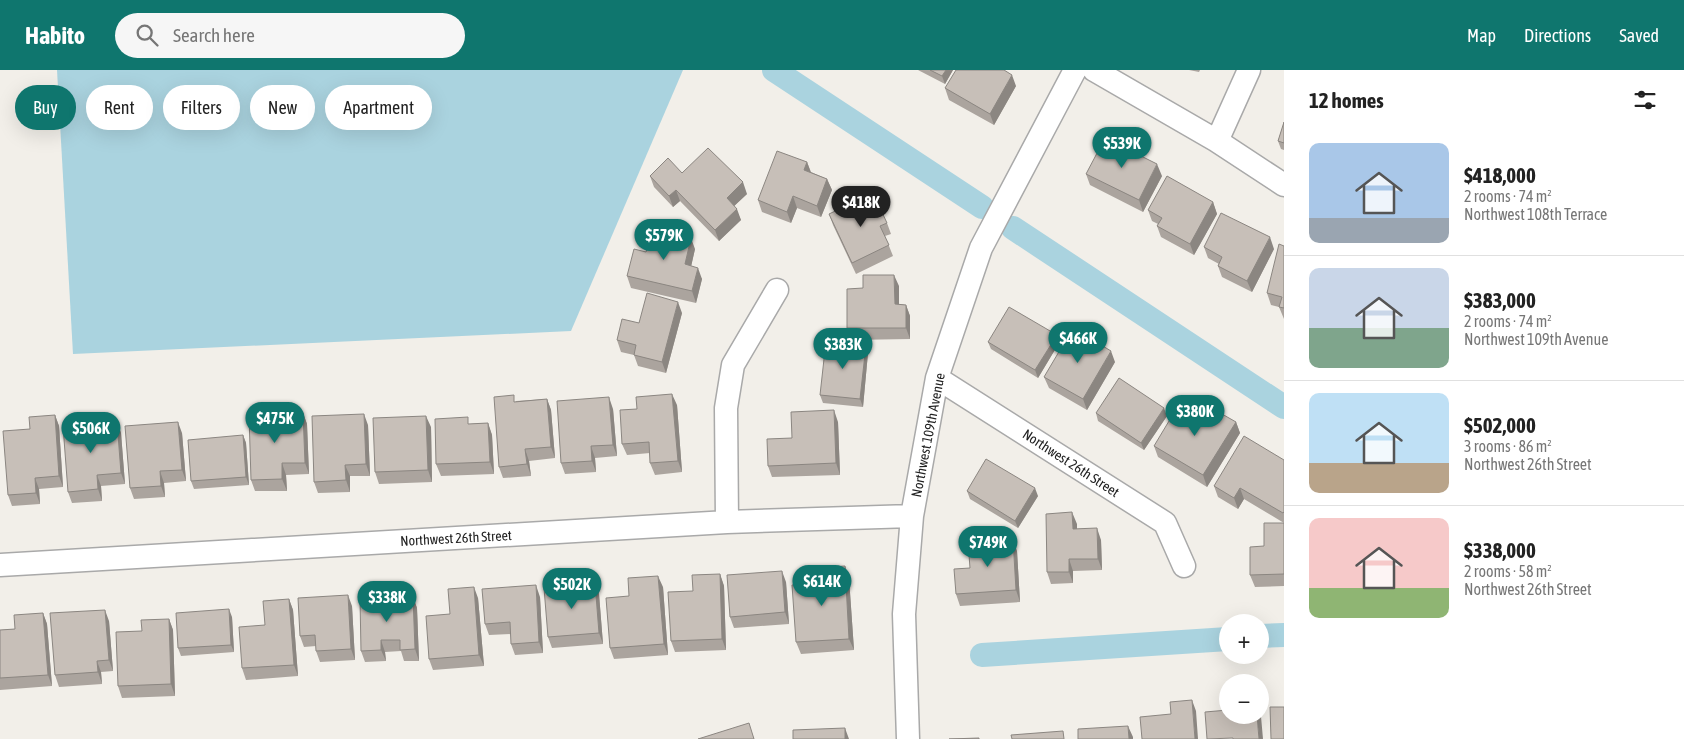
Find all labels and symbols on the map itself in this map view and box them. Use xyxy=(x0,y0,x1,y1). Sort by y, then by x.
pin: $539K xyxy=(1087,126,1157,169)
pin: $418K xyxy=(826,186,896,228)
pin: $579K xyxy=(629,218,699,261)
pin: $466K xyxy=(1043,322,1113,364)
pin: $383K xyxy=(808,328,878,370)
street label: Northwest 109th Avenue xyxy=(908,371,948,499)
pin: $380K xyxy=(1160,394,1230,437)
pin: $475K xyxy=(240,402,310,444)
pin: $506K xyxy=(56,412,126,454)
street label: Northwest 26th Street xyxy=(1020,426,1122,500)
pin: $749K xyxy=(953,526,1023,568)
street label: Northwest 26th Street xyxy=(400,527,512,549)
pin: $614K xyxy=(787,564,857,607)
pin: $502K xyxy=(537,568,607,610)
pin: $338K xyxy=(352,580,422,623)

